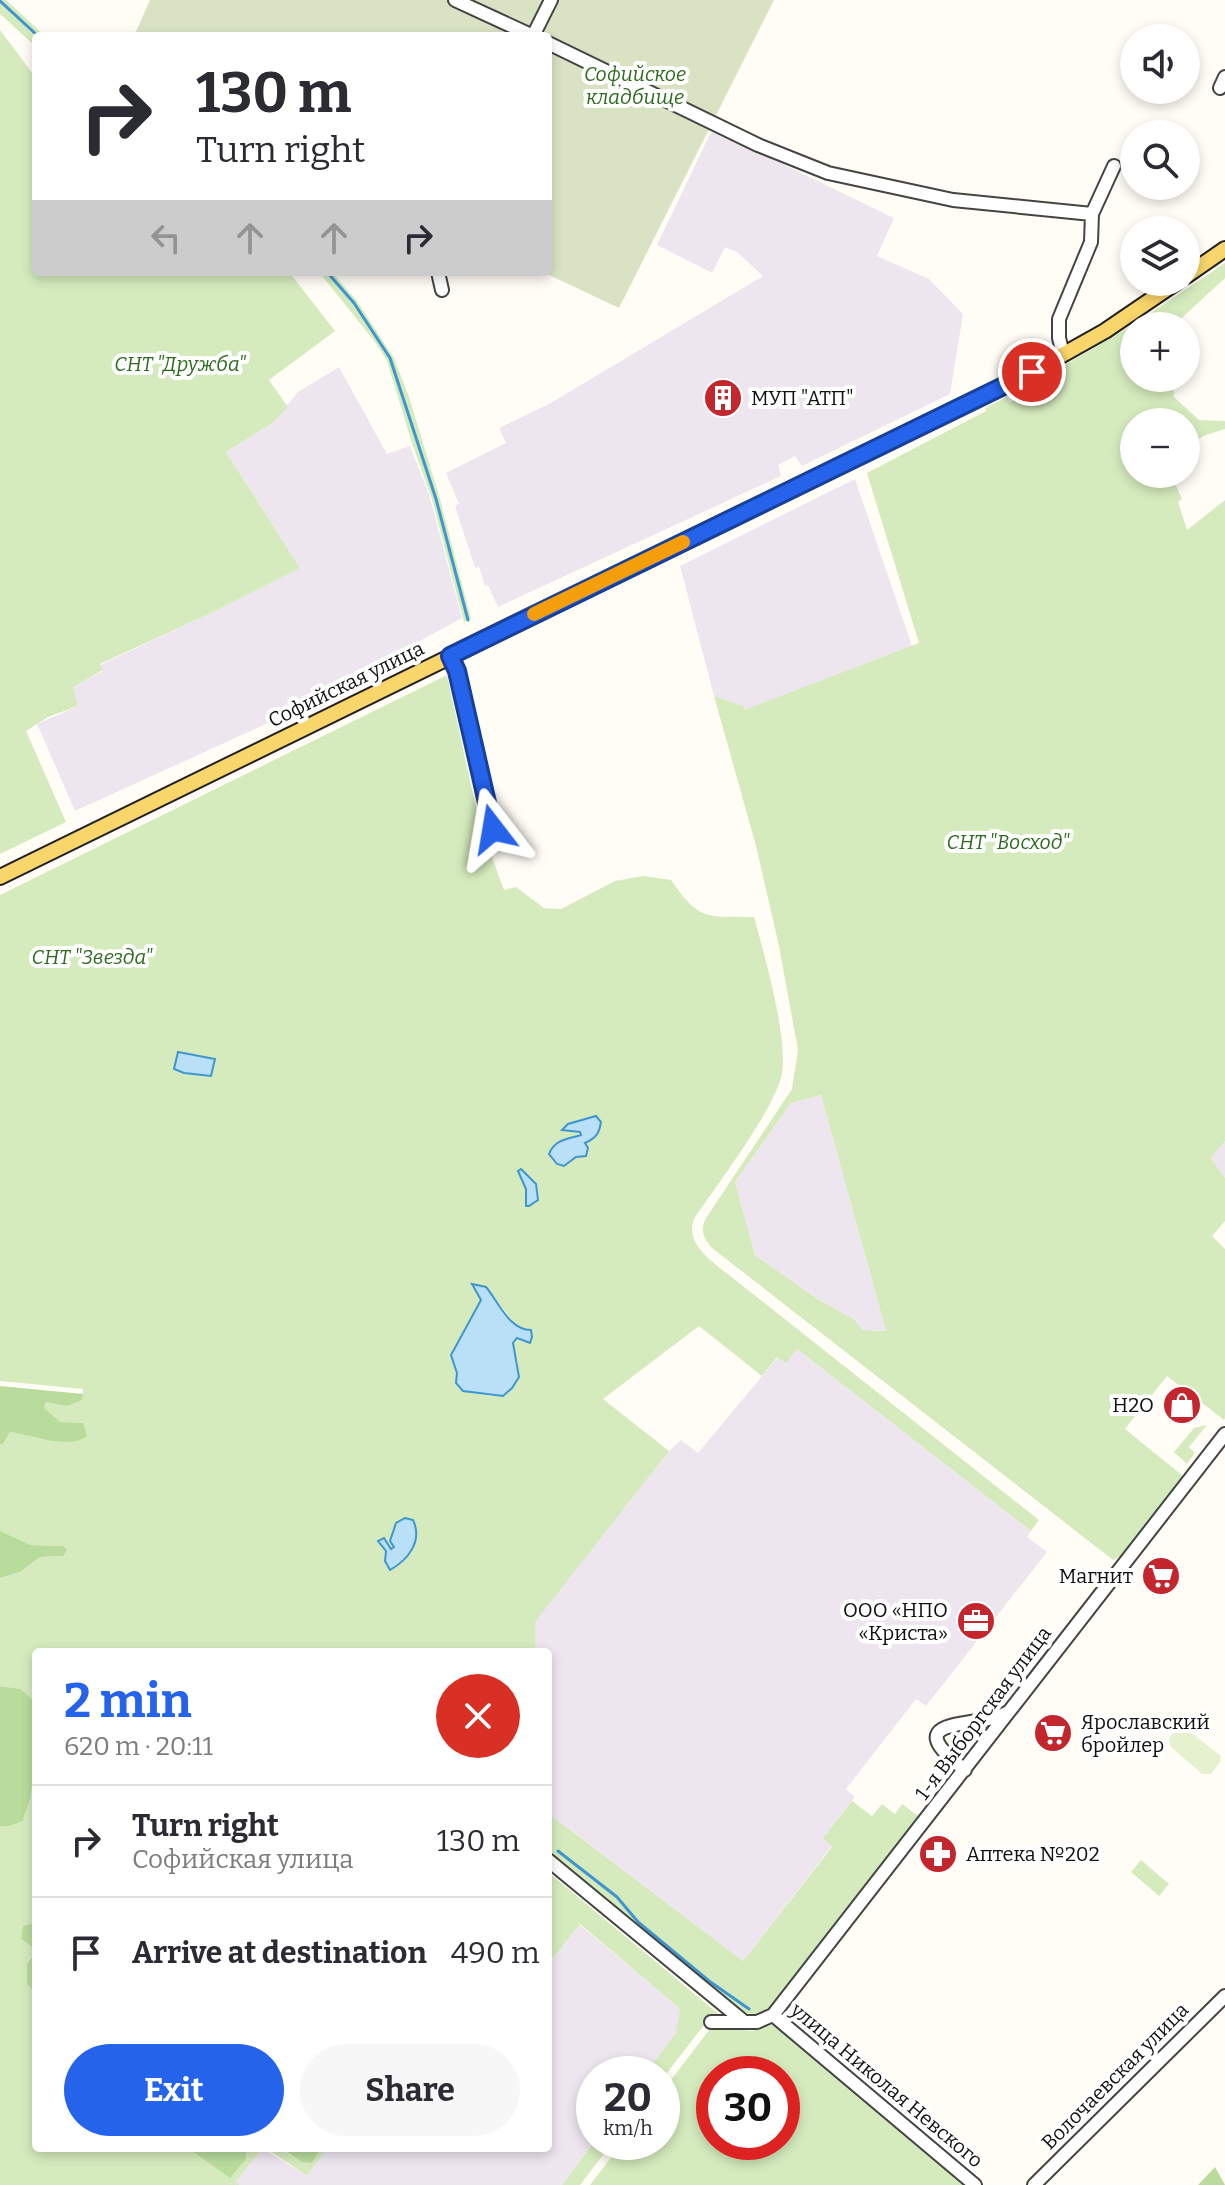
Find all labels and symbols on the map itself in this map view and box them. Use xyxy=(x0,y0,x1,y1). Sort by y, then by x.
park label: Софийское кладбище xyxy=(584,62,686,109)
pin xyxy=(998,338,1066,406)
park label: СНТ "Дружба" xyxy=(114,352,246,376)
building icon: МУП "АТП" xyxy=(702,377,744,419)
place label: МУП "АТП" xyxy=(751,386,854,410)
street label: Софийская улица xyxy=(264,636,428,732)
position arrow xyxy=(451,787,535,871)
park label: СНТ "Восход" xyxy=(947,830,1070,854)
park label: СНТ "Звезда" xyxy=(32,945,153,969)
shop icon: H2O xyxy=(1161,1384,1203,1426)
place label: H2O xyxy=(1112,1393,1154,1417)
supermarket icon: Магнит xyxy=(1140,1555,1182,1597)
place label: Магнит xyxy=(1059,1564,1133,1588)
place label: ООО «НПО «Криста» xyxy=(843,1598,948,1645)
office icon: ООО «НПО «Криста» xyxy=(955,1600,997,1642)
street label: 1-я Выборгская улица xyxy=(910,1621,1056,1804)
place label: Ярославский бройлер xyxy=(1081,1710,1210,1757)
supermarket icon: Ярославский бройлер xyxy=(1032,1712,1074,1754)
pharmacy icon: Аптека №202 xyxy=(917,1833,959,1875)
place label: Аптека №202 xyxy=(966,1842,1100,1866)
street label: улица Николая Невского xyxy=(785,1997,988,2172)
street label: Волочаевская улица xyxy=(1037,1998,1193,2154)
speed limit sign: 30 xyxy=(696,2056,800,2160)

